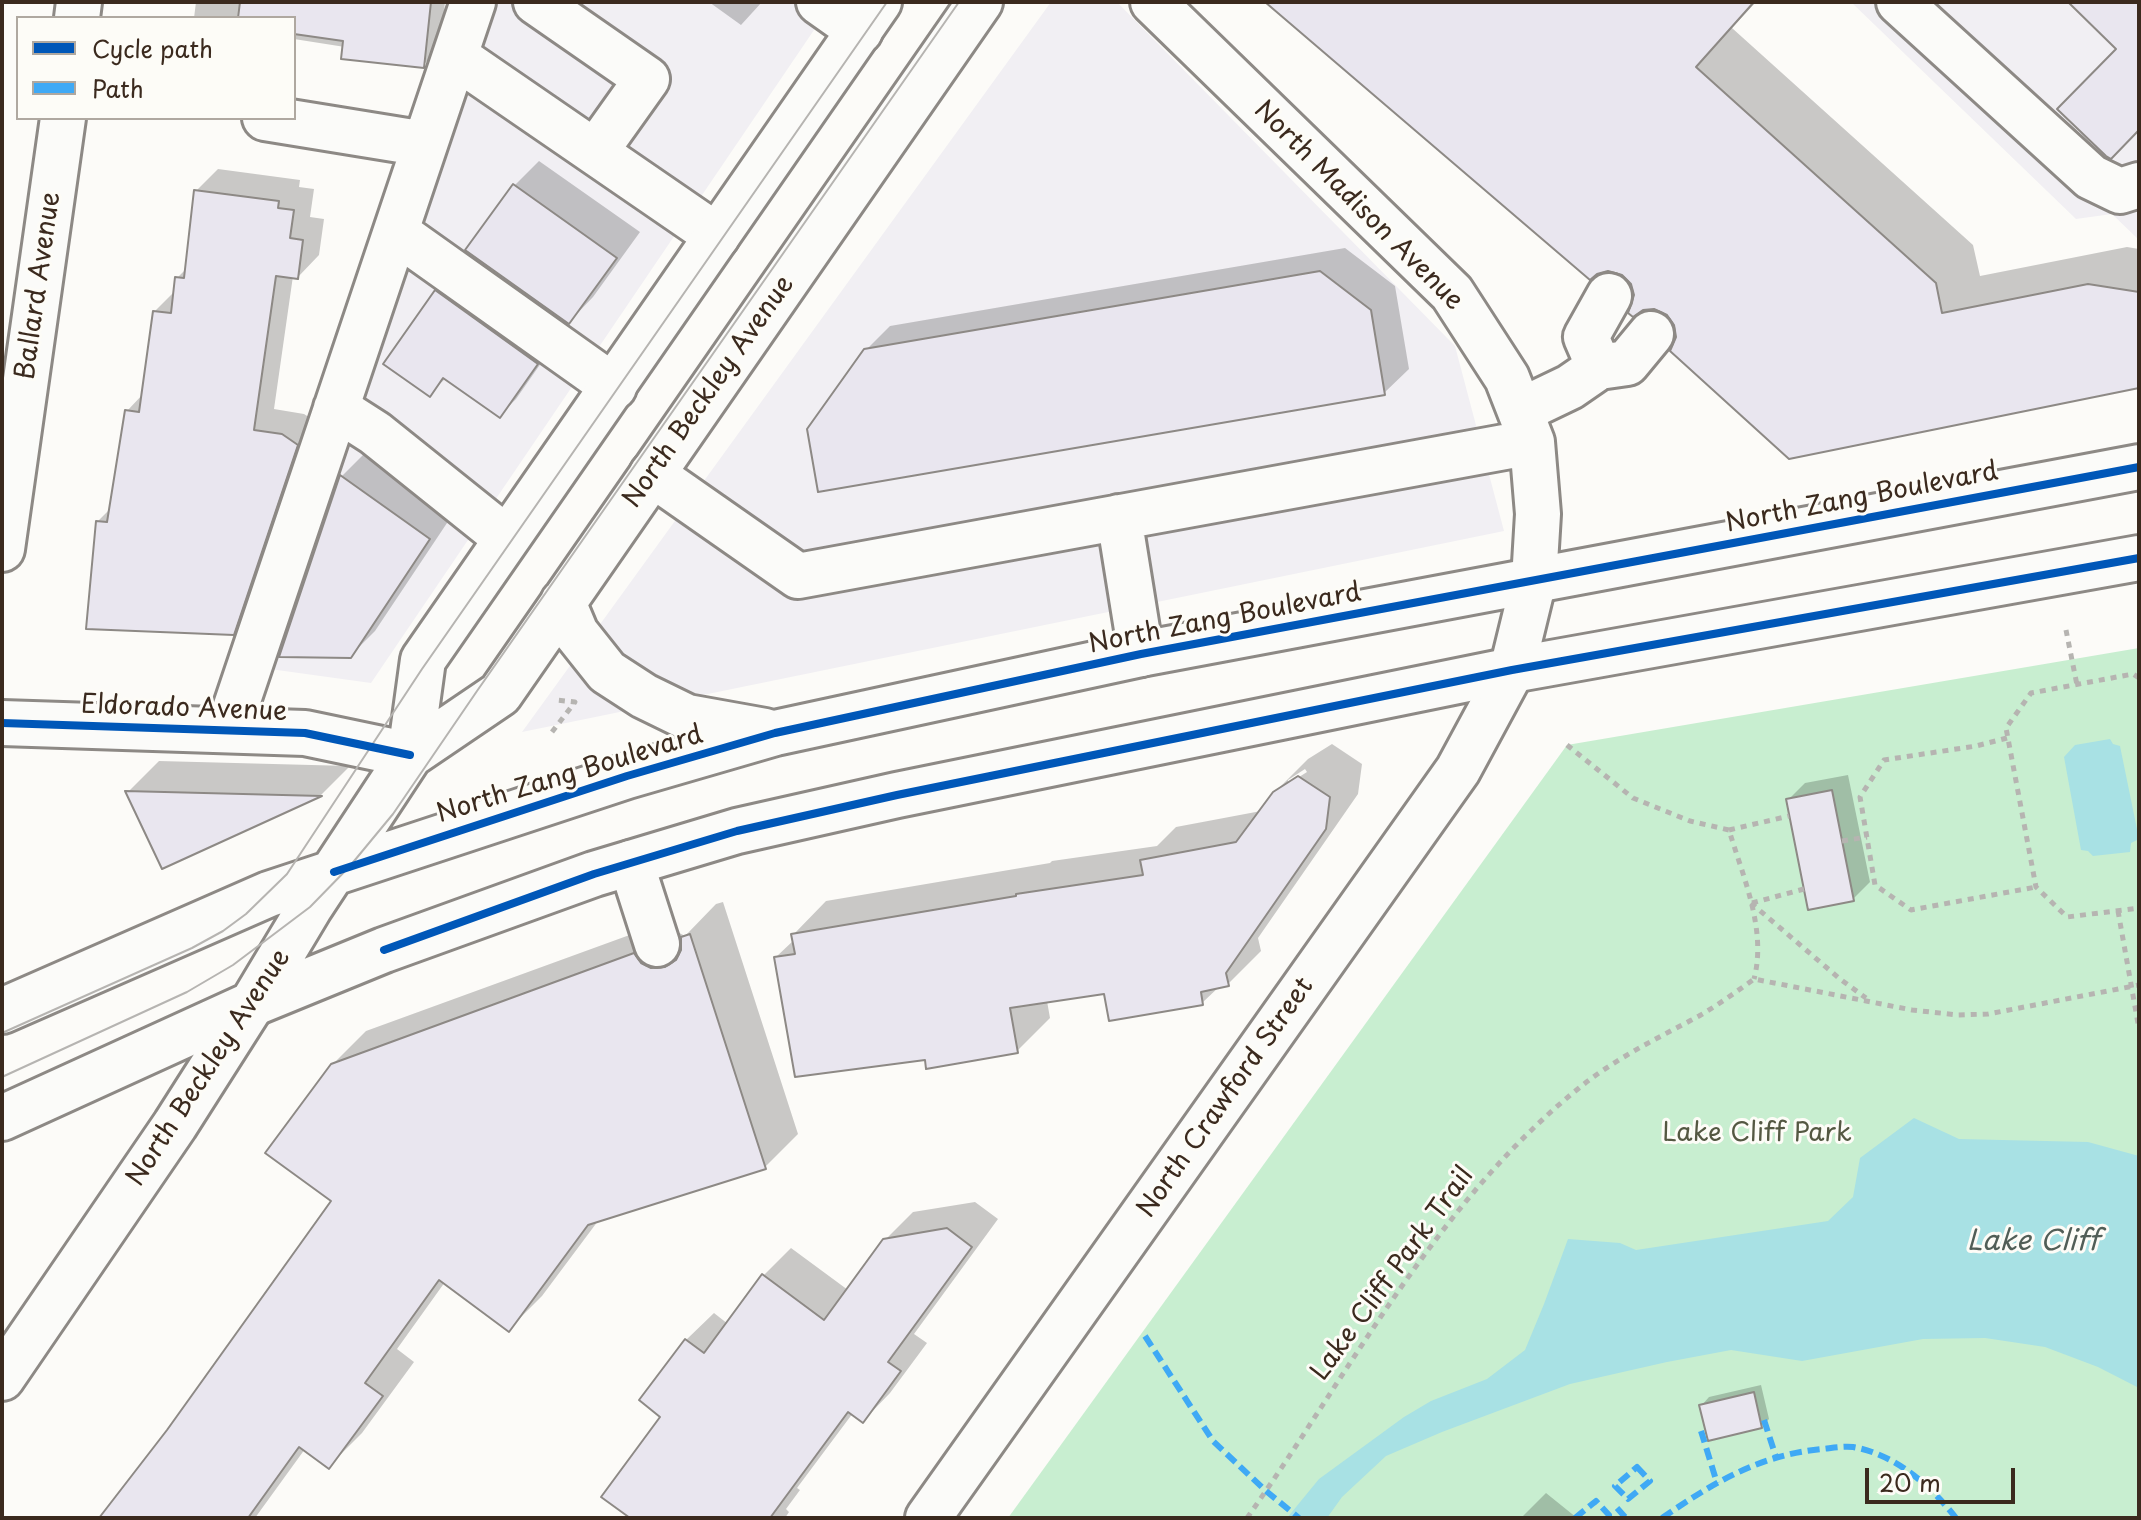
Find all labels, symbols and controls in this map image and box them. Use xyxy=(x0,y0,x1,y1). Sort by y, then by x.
legend xyxy=(16,16,296,120)
text: Cycle path xyxy=(92,30,213,66)
text: Path xyxy=(92,70,144,106)
street label: North Madison Avenue xyxy=(1247,95,1469,317)
street label: Ballard Avenue xyxy=(10,190,68,382)
street label: North Beckley Avenue xyxy=(617,270,801,514)
street label: North Zang Boulevard xyxy=(1723,456,2001,540)
street label: North Zang Boulevard xyxy=(1086,577,1364,661)
street label: Eldorado Avenue xyxy=(80,690,288,728)
street label: North Zang Boulevard xyxy=(433,720,707,830)
street label: North Beckley Avenue xyxy=(121,944,297,1192)
street label: North Crawford Street xyxy=(1131,972,1321,1224)
park label: Lake Cliff Park xyxy=(1662,1118,1852,1150)
street label: Lake Cliff Park Trail xyxy=(1305,1161,1481,1387)
water label: Lake Cliff xyxy=(1967,1225,2099,1259)
scale bar xyxy=(1869,1452,2019,1502)
text: 20 m xyxy=(1879,1464,1941,1500)

